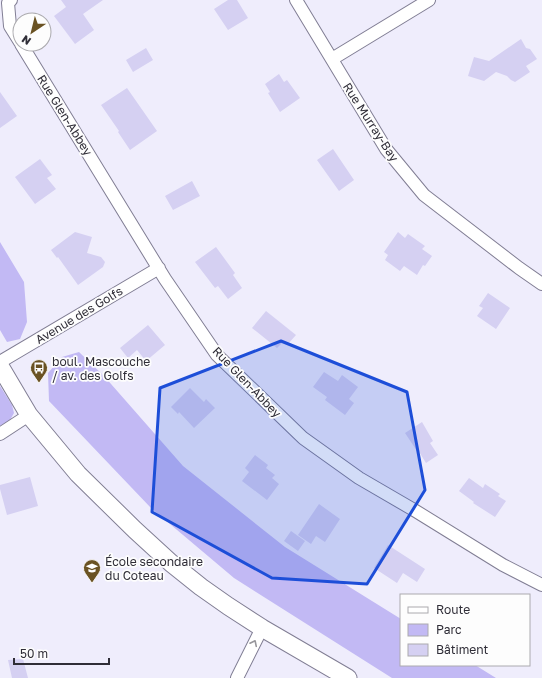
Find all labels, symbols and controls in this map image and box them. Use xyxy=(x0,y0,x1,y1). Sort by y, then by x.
north arrow xyxy=(12,12,52,52)
text: N xyxy=(19,33,33,48)
street label: Rue Glen-Abbey xyxy=(34,72,96,158)
street label: Rue Murray-Bay xyxy=(340,80,402,164)
street label: Avenue des Golfs xyxy=(33,283,125,347)
street label: Rue Glen-Abbey xyxy=(209,344,285,421)
place label: boul. Mascouche / av. des Golfs xyxy=(52,354,150,383)
bus stop icon: boul. Mascouche / av. des Golfs xyxy=(29,358,49,383)
place label: École secondaire du Coteau xyxy=(105,554,203,583)
school or university icon: École secondaire du Coteau xyxy=(82,558,102,583)
legend xyxy=(400,594,530,666)
text: Route xyxy=(436,602,470,617)
text: Parc xyxy=(436,622,462,637)
scale bar xyxy=(14,640,109,666)
one-way arrow xyxy=(249,640,257,648)
text: Bâtiment xyxy=(436,642,489,657)
text: 50 m xyxy=(20,646,48,661)

